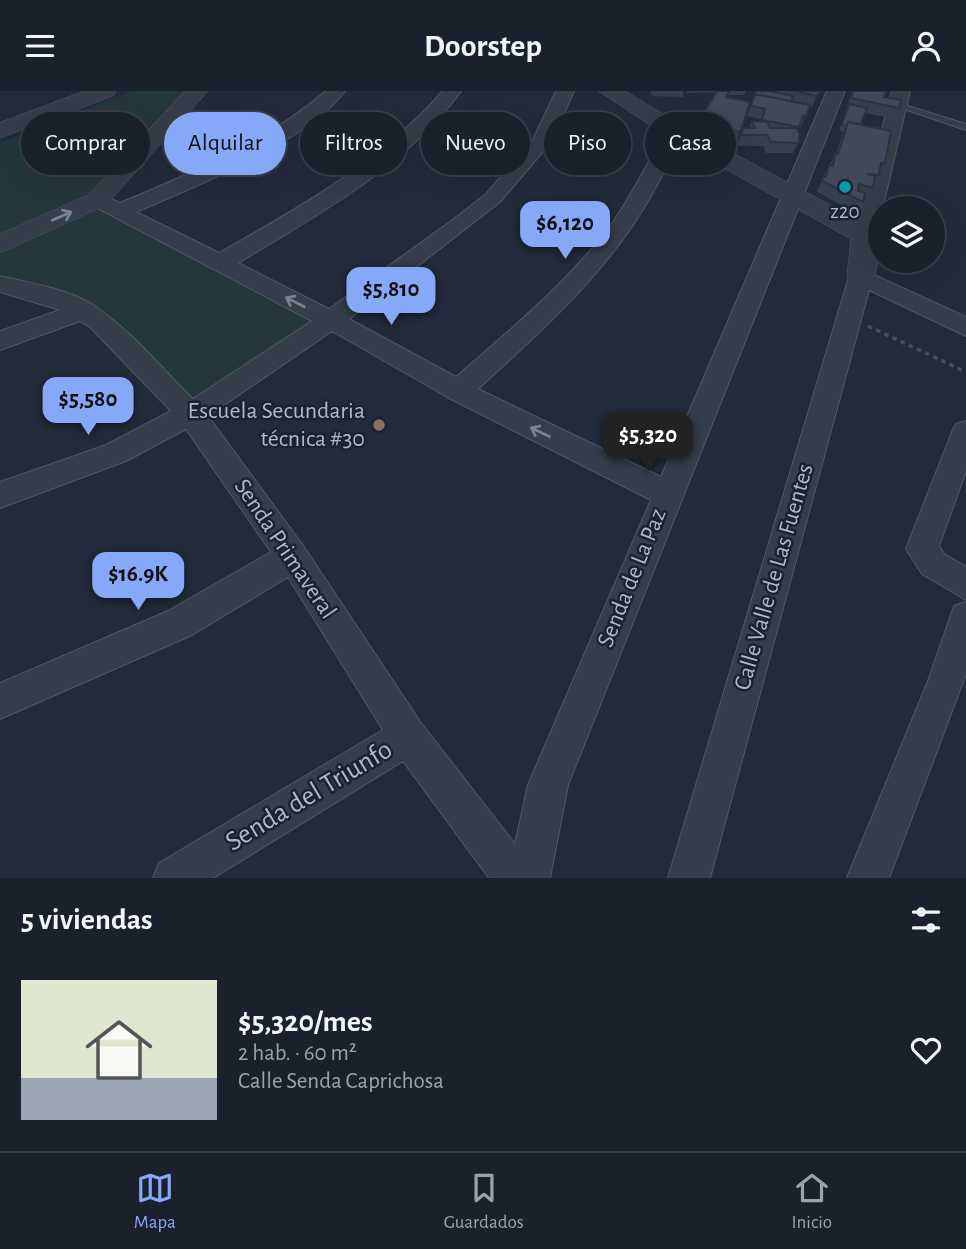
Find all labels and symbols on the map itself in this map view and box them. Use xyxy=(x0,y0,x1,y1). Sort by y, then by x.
marker: z20 xyxy=(837,179,853,195)
pin: $6,120 xyxy=(508,201,622,261)
place label: z20 xyxy=(830,201,860,222)
one-way arrow xyxy=(51,209,72,222)
pin: $5,810 xyxy=(334,267,448,327)
one-way arrow xyxy=(286,294,306,308)
pin: $5,580 xyxy=(31,377,145,437)
place label: Escuela Secundaria técnica #30 xyxy=(188,399,365,451)
pin: $5,320 xyxy=(591,413,705,473)
marker: Escuela Secundaria técnica #30 xyxy=(371,417,387,433)
one-way arrow xyxy=(530,424,551,438)
street label: Calle Valle de Las Fuentes xyxy=(730,461,818,693)
street label: Senda Primaveral xyxy=(230,475,340,623)
street label: Senda de La Paz xyxy=(593,505,671,651)
pin: $16.9K xyxy=(81,553,195,612)
street label: Senda del Triunfo xyxy=(221,735,397,857)

